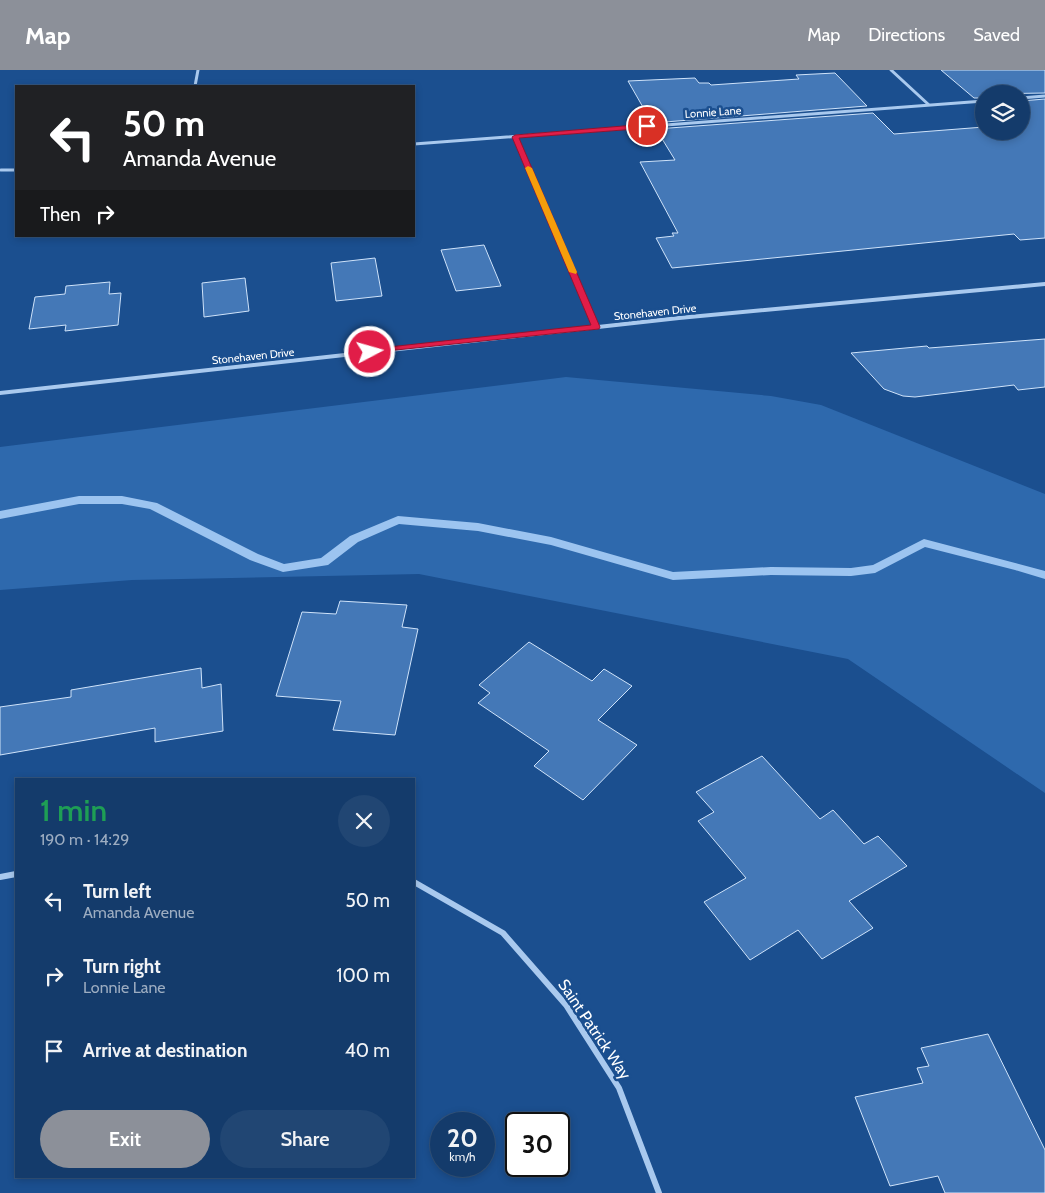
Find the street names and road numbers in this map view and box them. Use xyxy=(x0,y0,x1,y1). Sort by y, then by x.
street label: Lonnie Lane xyxy=(684,103,742,121)
street label: Stonehaven Drive xyxy=(613,301,697,323)
street label: Stonehaven Drive xyxy=(211,345,295,367)
street label: Saint Patrick Way xyxy=(554,976,635,1083)

